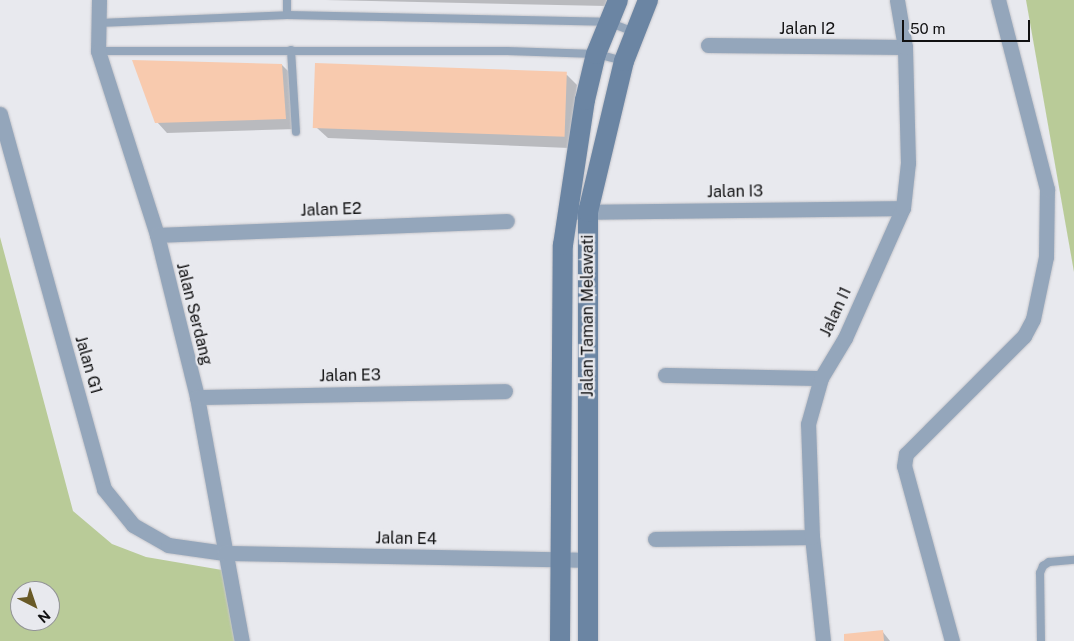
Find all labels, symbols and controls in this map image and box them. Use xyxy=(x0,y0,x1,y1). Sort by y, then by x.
scale bar xyxy=(904,10,1032,42)
street label: Jalan I2 xyxy=(779,19,835,39)
text: 50 m xyxy=(910,20,945,37)
street label: Jalan I3 xyxy=(707,182,763,202)
street label: Jalan E2 xyxy=(300,199,362,221)
street label: Jalan Taman Melawati xyxy=(578,235,598,397)
street label: Jalan Serdang xyxy=(172,261,216,367)
street label: Jalan I1 xyxy=(816,284,856,340)
street label: Jalan G1 xyxy=(70,333,106,397)
street label: Jalan E3 xyxy=(319,366,381,386)
street label: Jalan E4 xyxy=(375,529,437,549)
north arrow xyxy=(10,581,60,631)
text: N xyxy=(35,607,54,626)

